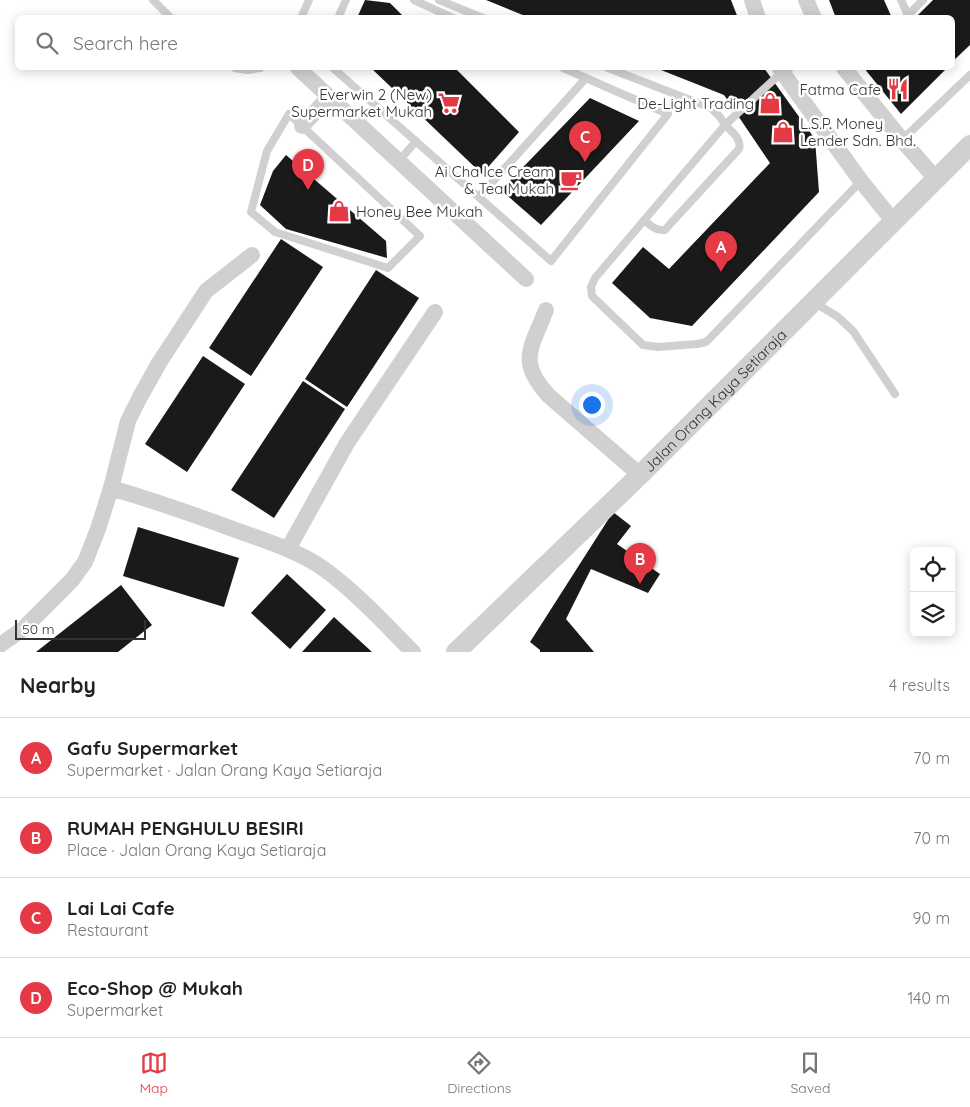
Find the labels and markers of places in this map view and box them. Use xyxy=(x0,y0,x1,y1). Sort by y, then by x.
restaurant icon: Fatma Cafe xyxy=(885,76,911,102)
place label: Fatma Cafe xyxy=(800,80,881,99)
place label: Everwin 2 (New) Supermarket Mukah xyxy=(291,85,432,121)
supermarket icon: Everwin 2 (New) Supermarket Mukah xyxy=(436,90,462,116)
shop icon: De-Light Trading xyxy=(757,90,783,116)
place label: De-Light Trading xyxy=(637,94,754,113)
place label: L.S.P. Money Lender Sdn. Bhd. xyxy=(800,114,916,150)
shop icon: L.S.P. Money Lender Sdn. Bhd. xyxy=(770,119,796,145)
pin: C xyxy=(569,121,601,162)
pin: D xyxy=(292,149,324,190)
place label: Ai Cha Ice Cream & Tea Mukah xyxy=(435,162,554,198)
cafe icon: Ai Cha Ice Cream & Tea Mukah xyxy=(558,167,584,193)
shop icon: Honey Bee Mukah xyxy=(326,198,352,224)
place label: Honey Bee Mukah xyxy=(356,202,483,221)
pin: A xyxy=(705,231,737,272)
pin: B xyxy=(624,543,656,584)

